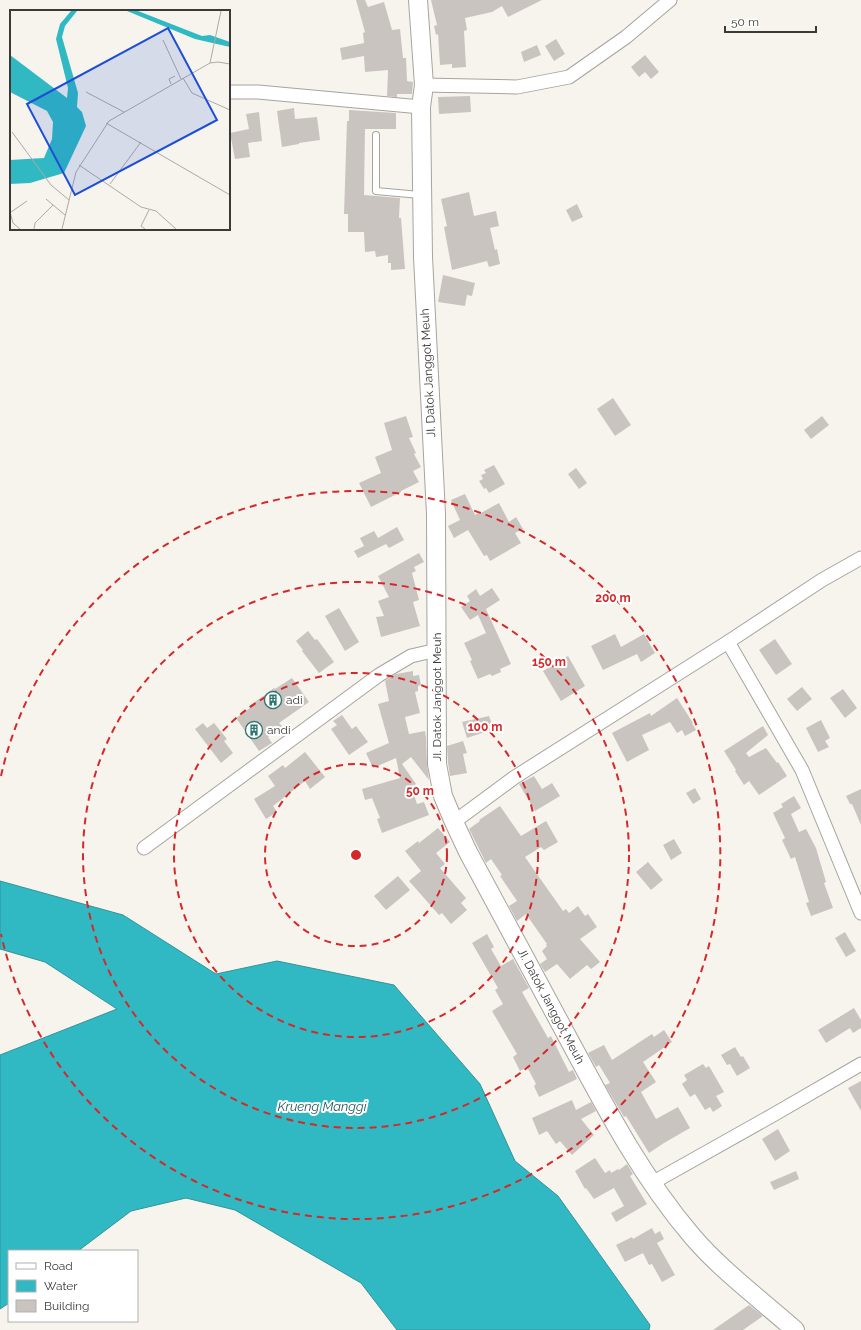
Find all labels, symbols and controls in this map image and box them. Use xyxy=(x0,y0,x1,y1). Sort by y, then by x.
scale bar xyxy=(725,8,816,34)
inset map xyxy=(10,10,230,230)
text: 50 m xyxy=(731,15,759,29)
street label: JI. Datok Janggot Meuh xyxy=(418,308,438,438)
text: 200 m xyxy=(595,591,631,605)
street label: JI. Datok Janggot Meuh xyxy=(430,632,444,762)
text: 150 m xyxy=(532,655,566,669)
building icon: adi xyxy=(263,690,283,710)
place label: adi xyxy=(286,693,303,707)
building icon: andi xyxy=(244,720,264,740)
text: 100 m xyxy=(468,720,502,734)
place label: andi xyxy=(267,723,291,737)
text: 50 m xyxy=(406,784,434,798)
centre of rings xyxy=(349,848,363,862)
street label: JI. Datok Janggot Meuh xyxy=(515,946,587,1066)
water label: Krueng Manggi xyxy=(277,1099,368,1114)
legend xyxy=(8,1250,138,1322)
text: Road xyxy=(44,1259,73,1273)
text: Water xyxy=(44,1279,78,1293)
text: Building xyxy=(44,1299,90,1313)

